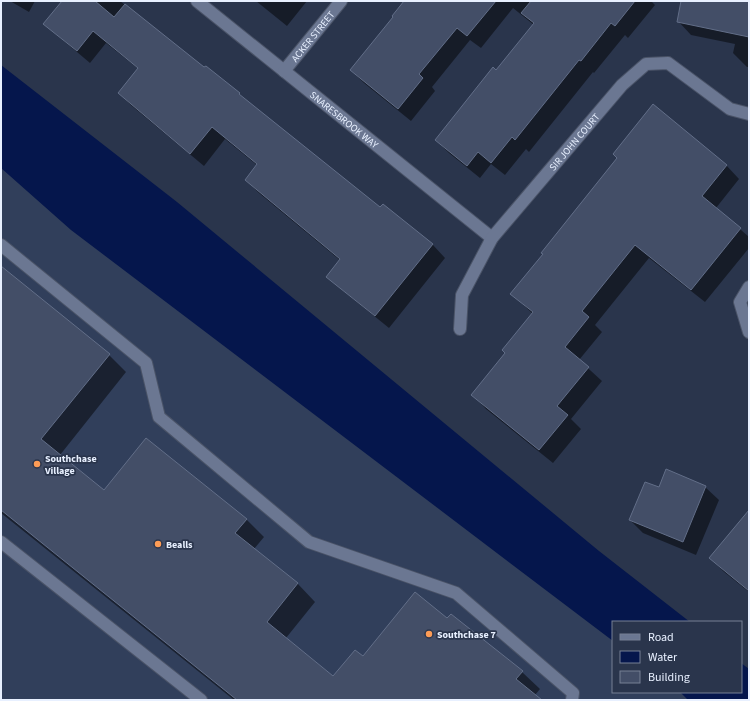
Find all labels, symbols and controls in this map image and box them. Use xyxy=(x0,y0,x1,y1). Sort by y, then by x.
street label: ACKER STREET xyxy=(288,8,339,65)
street label: SNARESBROOK WAY xyxy=(307,88,381,152)
street label: SIR JOHN COURT xyxy=(546,110,604,174)
place label: Southchase Village xyxy=(44,452,97,478)
marker: Southchase Village xyxy=(32,459,42,469)
place label: Bealls xyxy=(166,538,193,552)
marker: Bealls xyxy=(153,539,163,549)
legend xyxy=(612,621,742,693)
place label: Southchase 7 xyxy=(437,628,496,642)
marker: Southchase 7 xyxy=(424,629,434,639)
text: Road xyxy=(648,629,674,646)
text: Water xyxy=(648,649,678,666)
text: Building xyxy=(648,669,690,686)

